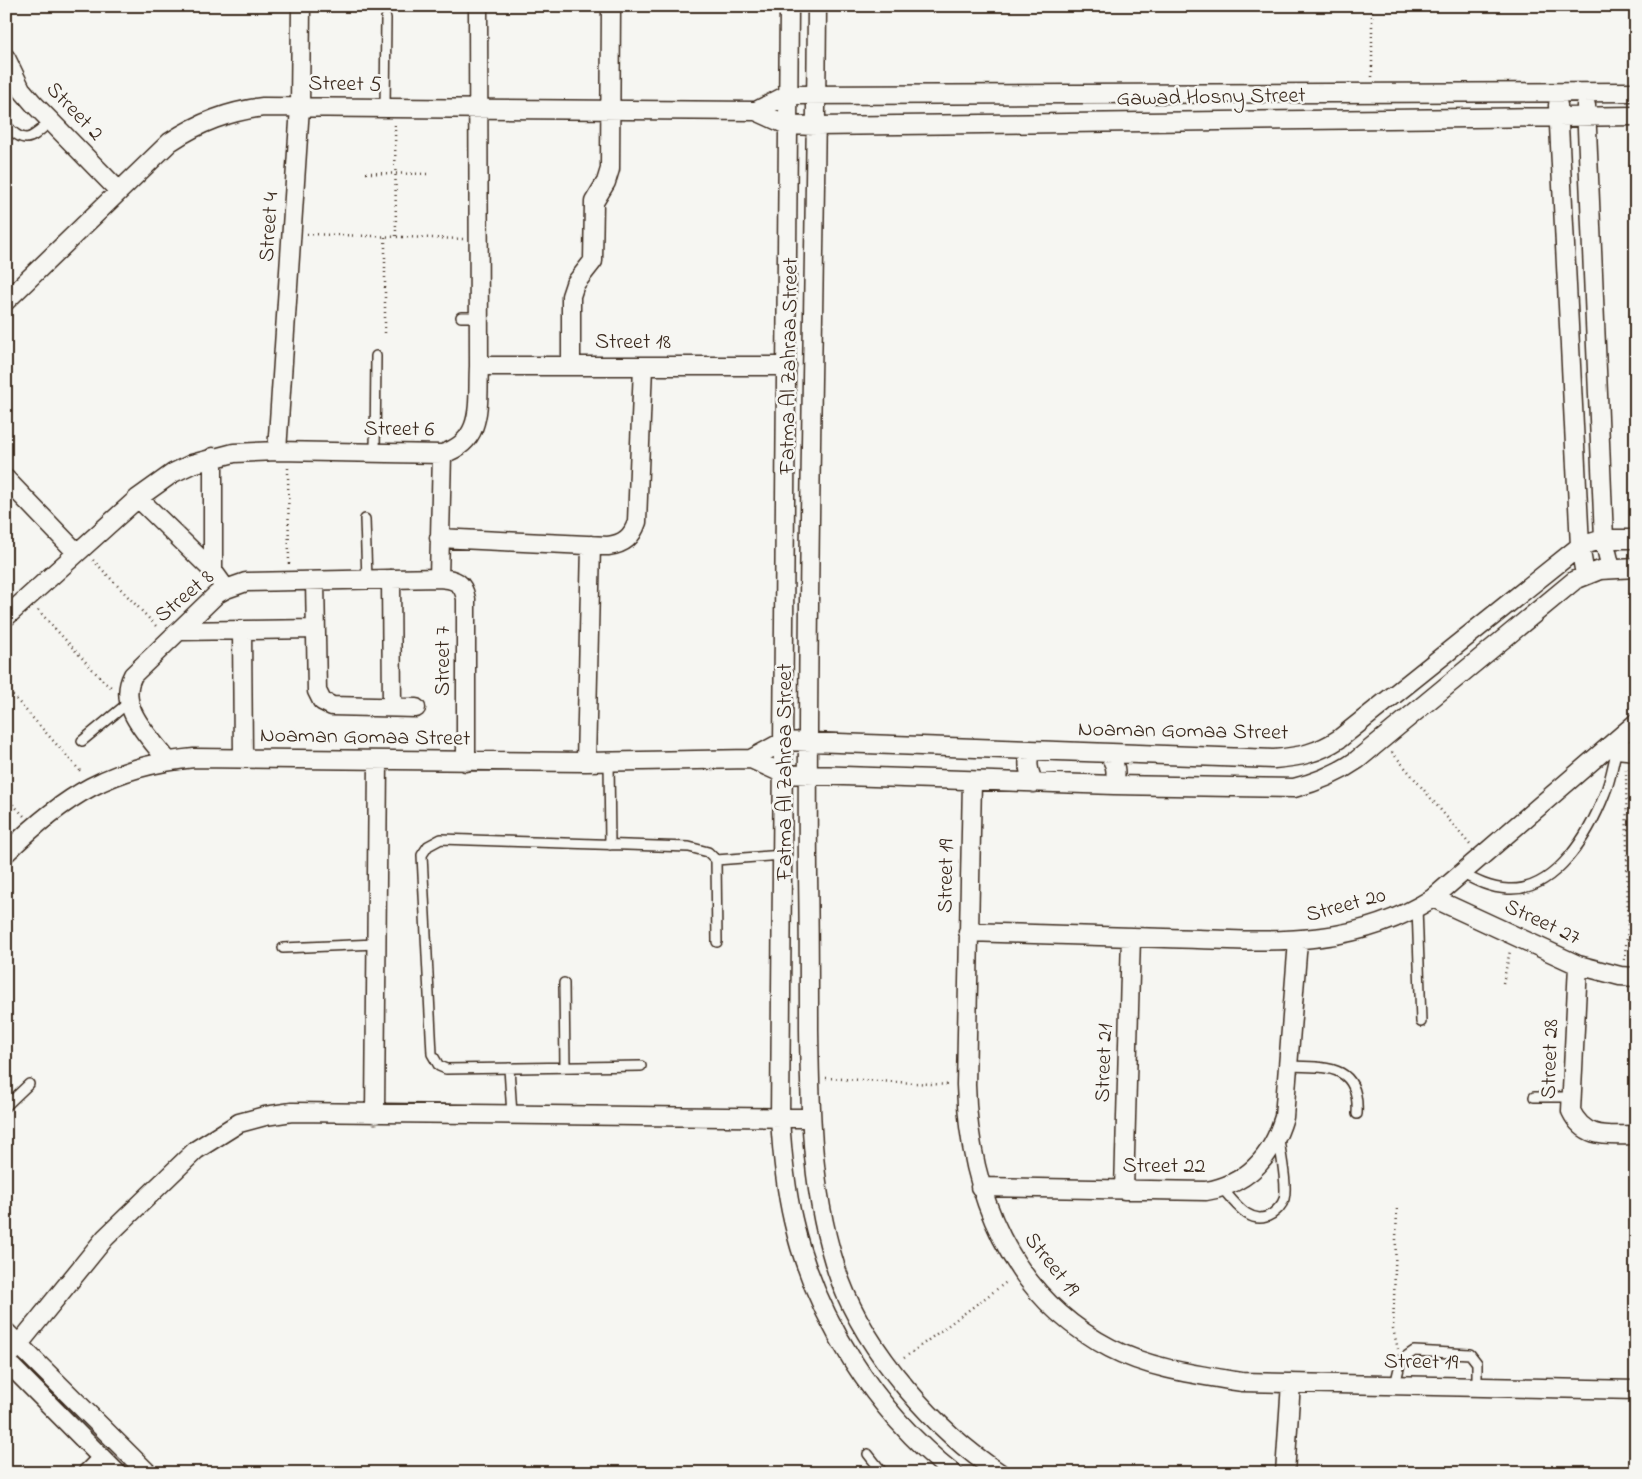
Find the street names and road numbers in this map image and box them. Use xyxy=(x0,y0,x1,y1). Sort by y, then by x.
street label: Street 5 xyxy=(308,68,382,102)
street label: Street 2 xyxy=(38,75,111,149)
street label: Gawad Hosny Street xyxy=(1116,80,1307,117)
street label: Street 4 xyxy=(252,191,288,263)
street label: Fatma Al Zahraa Street xyxy=(772,257,808,476)
street label: Street 18 xyxy=(595,327,671,359)
street label: Street 6 xyxy=(363,413,435,447)
street label: Street 8 xyxy=(148,563,222,631)
street label: Street 7 xyxy=(428,626,460,696)
street label: Fatma Al Zahraa Street xyxy=(770,663,802,882)
street label: Noaman Gomaa Street xyxy=(1077,714,1289,750)
street label: Noaman Gomaa Street xyxy=(259,720,471,756)
street label: Street 19 xyxy=(930,838,964,914)
street label: Street 20 xyxy=(1303,880,1389,932)
street label: Street 27 xyxy=(1499,891,1585,955)
street label: Street 28 xyxy=(1534,1018,1568,1100)
street label: Street 21 xyxy=(1088,1023,1122,1103)
street label: Street 22 xyxy=(1123,1151,1205,1183)
street label: Street 19 xyxy=(1015,1226,1087,1305)
street label: Street 19 xyxy=(1383,1346,1459,1380)

